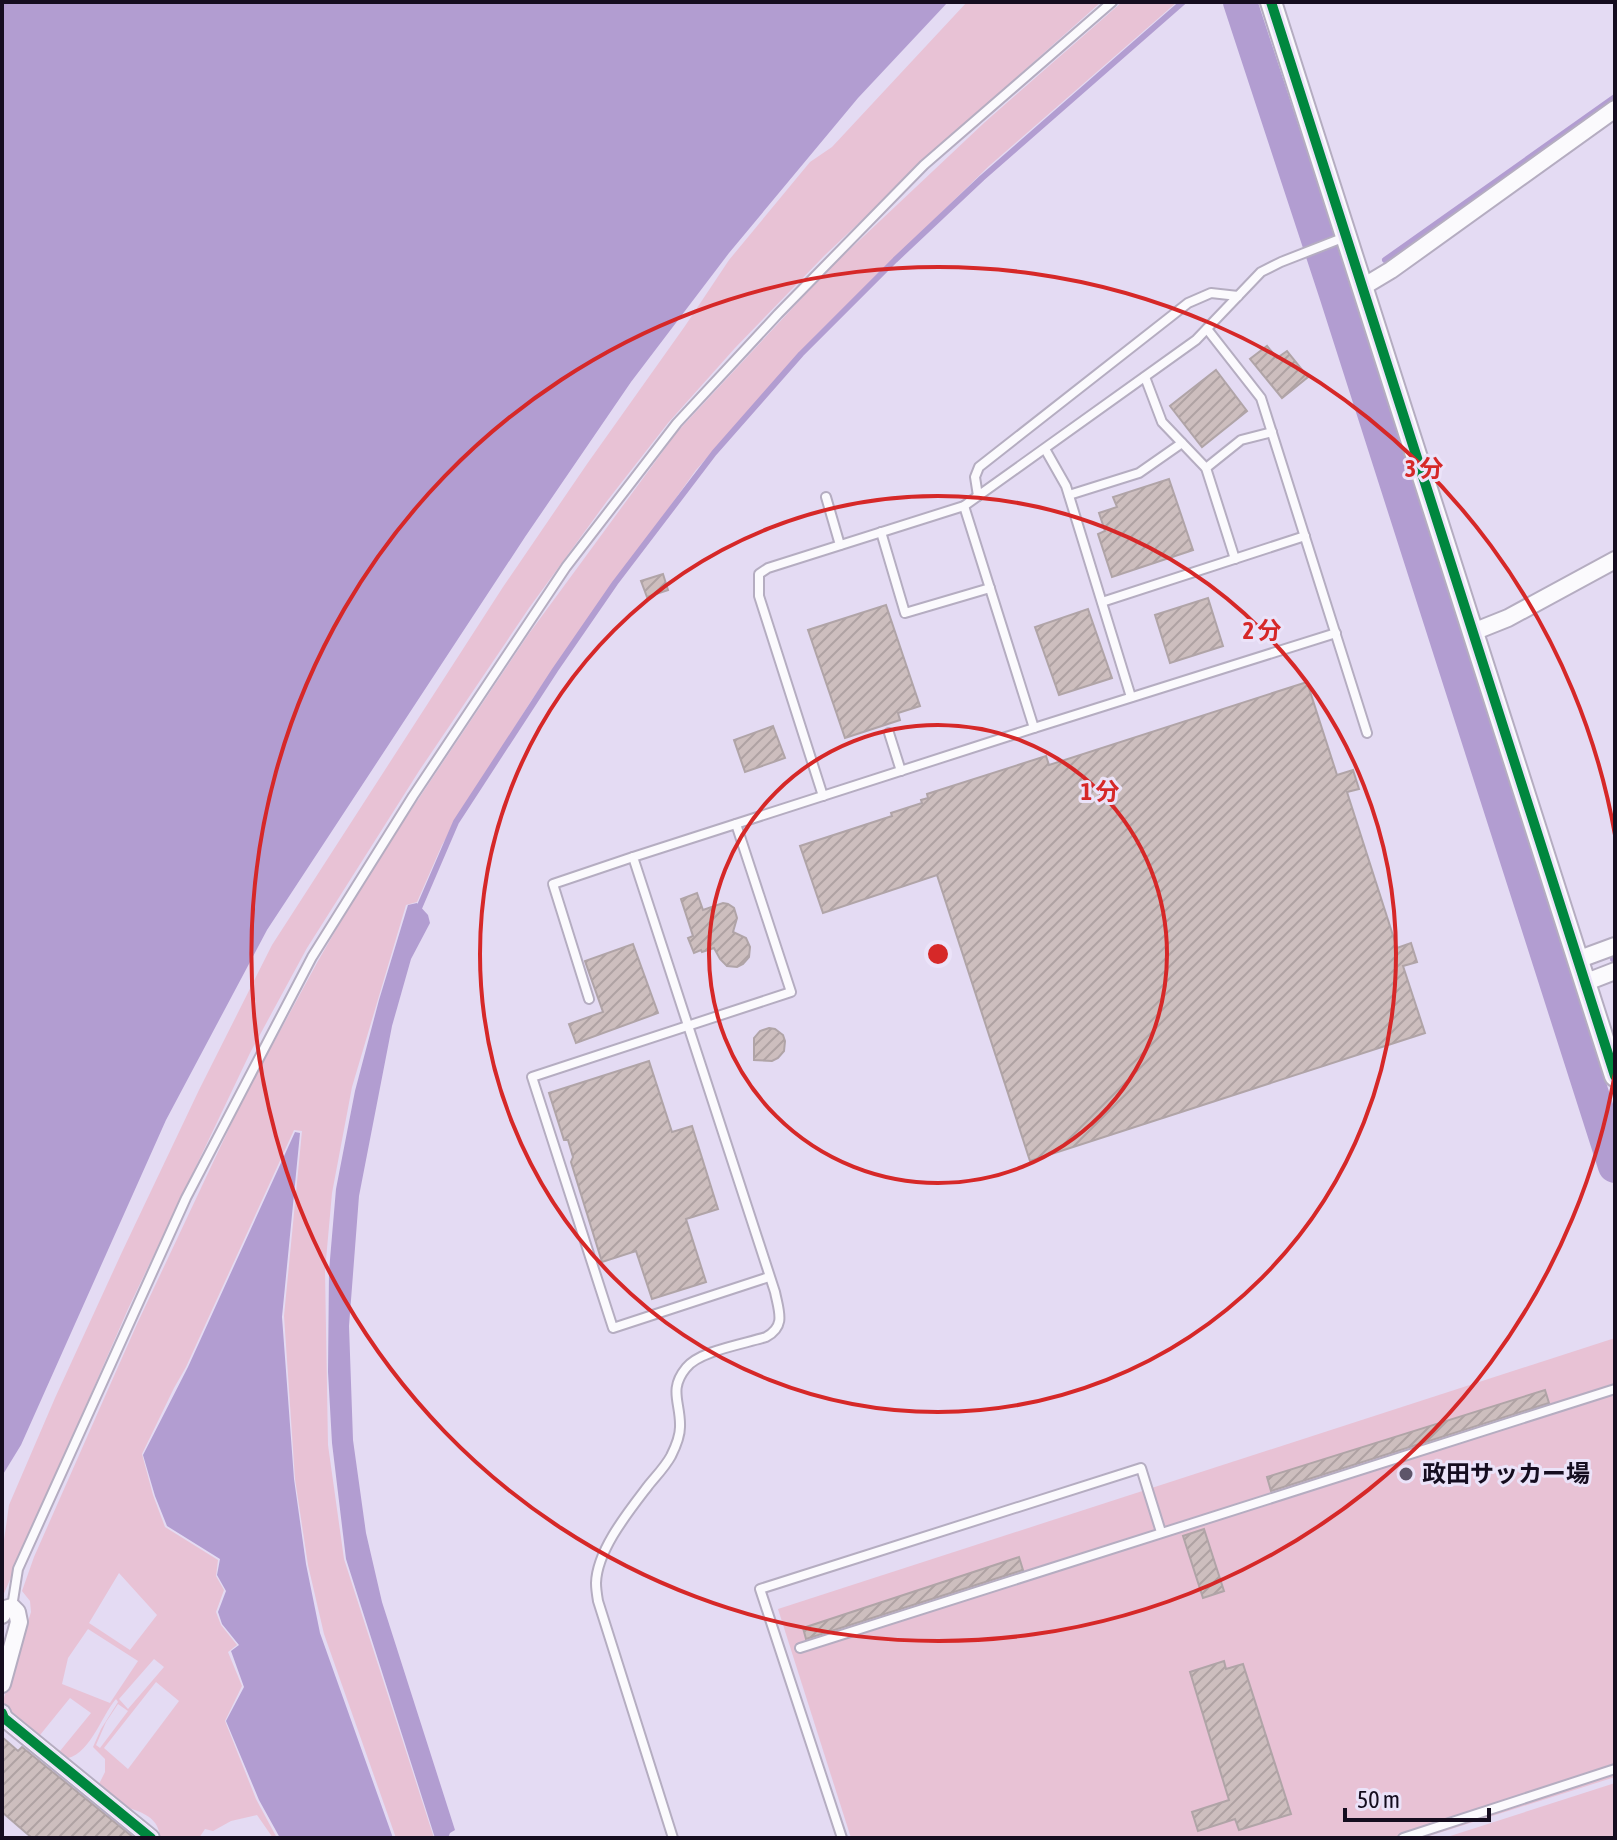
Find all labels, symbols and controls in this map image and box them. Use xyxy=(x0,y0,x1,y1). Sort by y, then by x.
text: 3 分 xyxy=(1405,455,1443,482)
text: 2 分 xyxy=(1243,617,1281,644)
text: 1 分 xyxy=(1081,778,1119,805)
centre of rings xyxy=(924,940,952,968)
place label: 政田サッカー場 xyxy=(1422,1460,1590,1487)
marker: 政田サッカー場 xyxy=(1397,1465,1415,1483)
scale bar xyxy=(1345,1772,1489,1822)
text: 50 m xyxy=(1357,1786,1400,1813)

